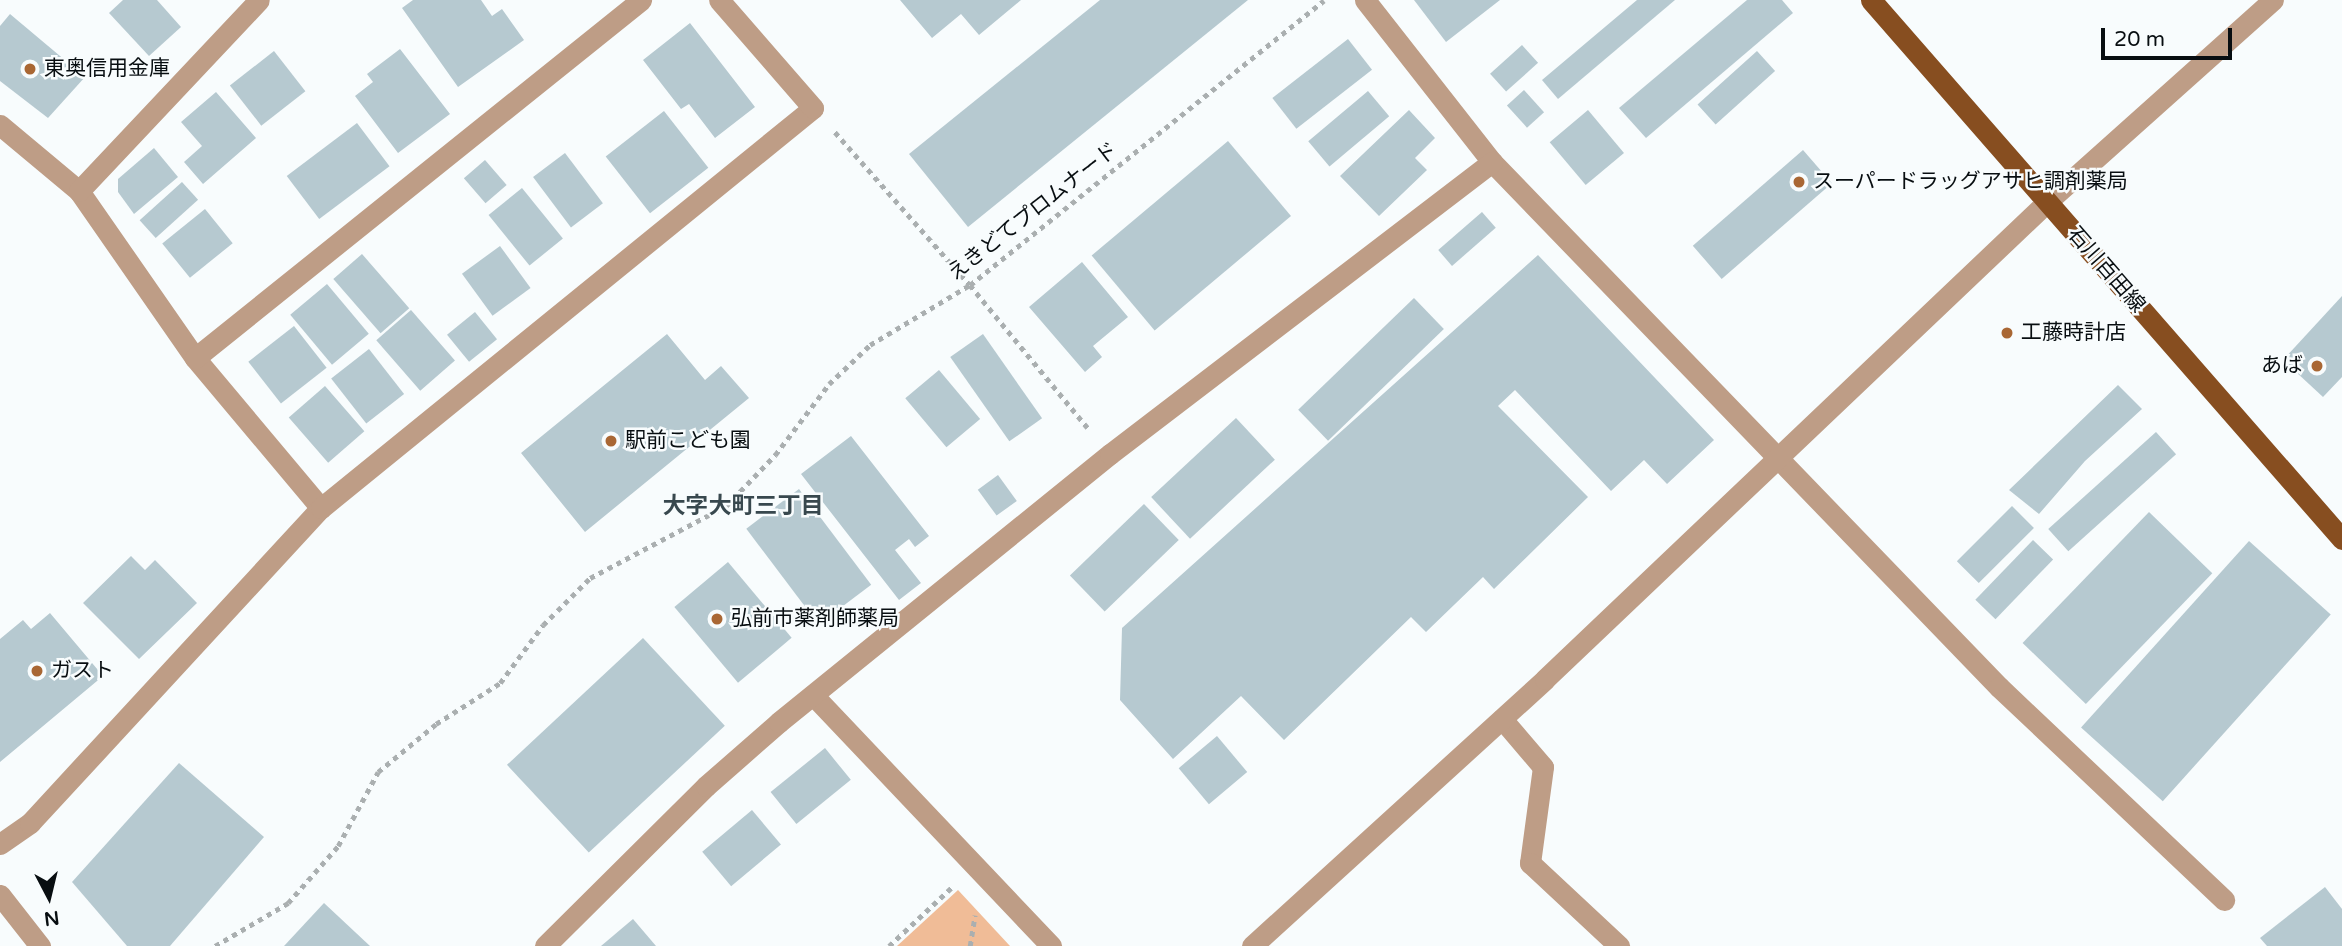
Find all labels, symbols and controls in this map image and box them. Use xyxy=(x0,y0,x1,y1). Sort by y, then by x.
scale bar xyxy=(2104,14,2235,58)
text: 20 m xyxy=(2114,27,2165,52)
place label: 東奥信用金庫 xyxy=(44,56,170,82)
marker: 東奥信用金庫 xyxy=(22,61,38,77)
street label: えきどてプロムナード xyxy=(943,137,1123,287)
place label: スーパードラッグアサヒ調剤薬局 xyxy=(1813,169,2128,195)
marker: スーパードラッグアサヒ調剤薬局 xyxy=(1791,174,1807,190)
street label: 石川百田線 xyxy=(2062,222,2150,318)
place label: 工藤時計店 xyxy=(2021,320,2126,346)
marker: 工藤時計店 xyxy=(1999,325,2015,341)
place label: あば xyxy=(2261,353,2303,379)
marker: あば xyxy=(2309,358,2325,374)
place label: 駅前こども園 xyxy=(625,428,751,454)
marker: 駅前こども園 xyxy=(603,433,619,449)
district label: 大字大町三丁目 xyxy=(663,492,823,520)
place label: 弘前市薬剤師薬局 xyxy=(731,606,899,632)
marker: 弘前市薬剤師薬局 xyxy=(709,611,725,627)
place label: ガスト xyxy=(51,658,114,684)
marker: ガスト xyxy=(29,663,45,679)
north arrow xyxy=(14,862,84,932)
text: N xyxy=(43,906,60,930)

